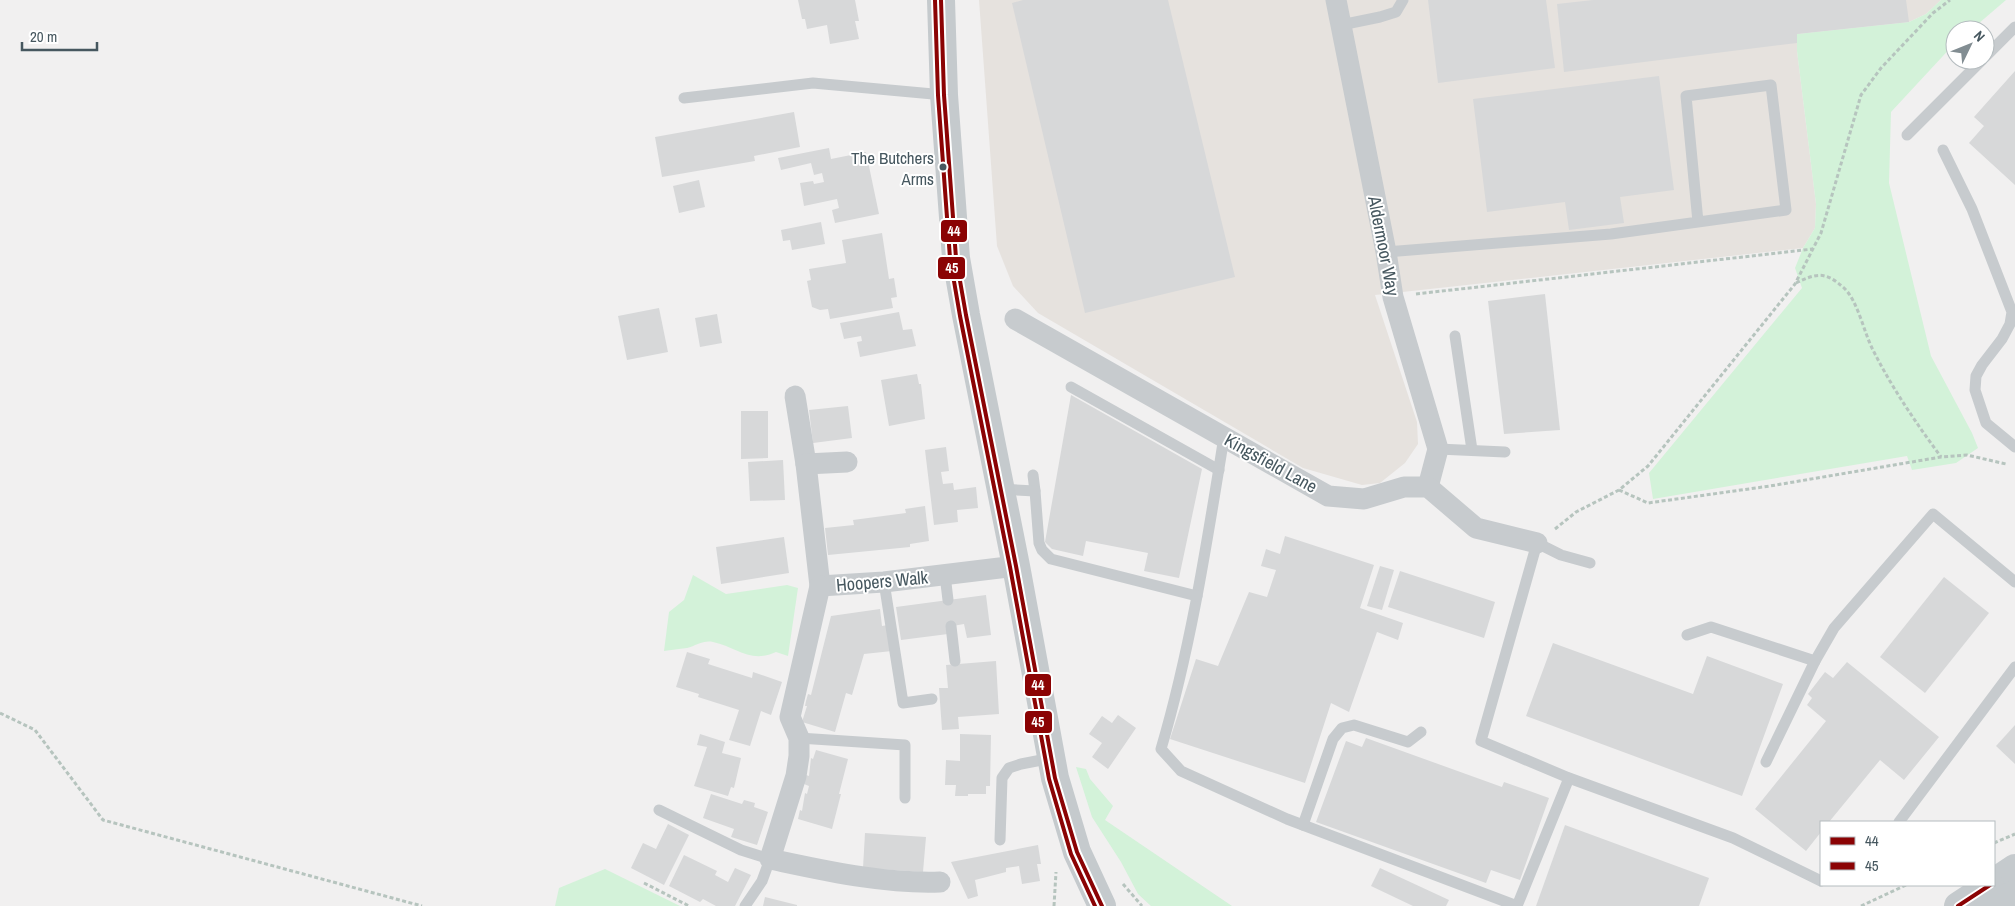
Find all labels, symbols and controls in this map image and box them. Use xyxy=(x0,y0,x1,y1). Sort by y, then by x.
scale bar xyxy=(22,20,98,52)
north arrow xyxy=(1945,20,1995,70)
text: 20 m xyxy=(30,26,57,47)
text: N xyxy=(1970,27,1989,45)
place label: The Butchers Arms xyxy=(851,146,934,190)
marker: The Butchers Arms xyxy=(938,162,948,172)
street label: Aldermoor Way xyxy=(1362,193,1406,299)
line badge: 44 xyxy=(940,219,968,243)
text: 44 xyxy=(948,222,961,240)
line badge: 45 xyxy=(937,256,966,280)
text: 45 xyxy=(946,259,959,277)
street label: Kingsfield Lane xyxy=(1220,427,1322,499)
street label: Hoopers Walk xyxy=(835,564,930,597)
line badge: 44 xyxy=(1024,673,1052,697)
text: 44 xyxy=(1032,676,1045,694)
line badge: 45 xyxy=(1024,710,1053,734)
text: 45 xyxy=(1032,713,1045,731)
legend xyxy=(1820,821,1995,886)
text: 44 xyxy=(1865,830,1879,851)
text: 45 xyxy=(1865,855,1879,876)

